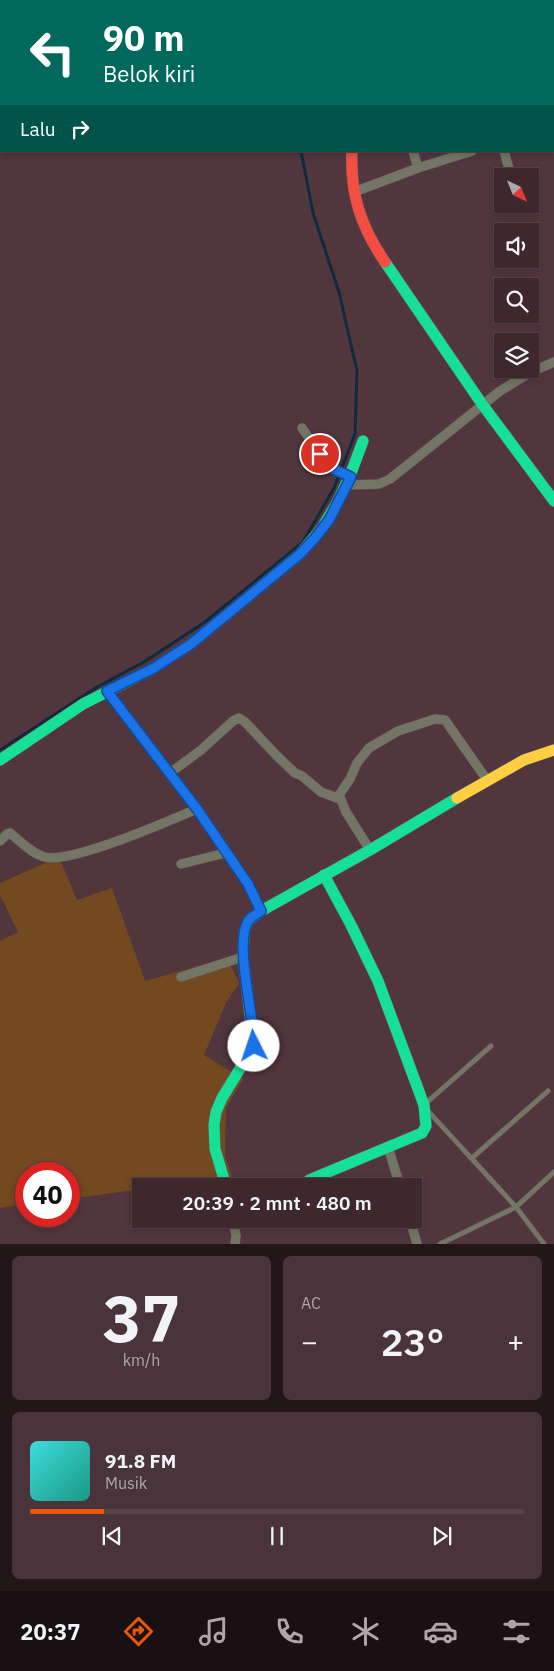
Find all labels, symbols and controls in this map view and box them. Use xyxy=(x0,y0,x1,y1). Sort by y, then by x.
text: 90 m xyxy=(103,15,185,61)
icon: left xyxy=(20,20,85,85)
text: Belok kiri xyxy=(103,59,195,88)
icon: right xyxy=(66,115,94,143)
text: Lalu xyxy=(20,117,56,141)
north arrow xyxy=(494,168,539,212)
map controls xyxy=(494,168,539,378)
button: sound xyxy=(494,223,539,268)
button: search xyxy=(494,278,539,323)
button: layers xyxy=(494,333,539,378)
pin xyxy=(299,433,341,475)
icon: arrive xyxy=(306,440,334,468)
position arrow xyxy=(227,1019,279,1071)
speed limit sign: 40 xyxy=(15,1162,80,1227)
text: 20:39 · 2 mnt · 480 m xyxy=(182,1191,372,1215)
text: 37 xyxy=(102,1275,181,1360)
text: AC xyxy=(301,1293,321,1313)
text: 23° xyxy=(381,1317,444,1366)
text: − xyxy=(301,1323,318,1360)
text: + xyxy=(507,1323,524,1360)
text: km/h xyxy=(123,1350,160,1370)
text: 91.8 FM xyxy=(105,1449,176,1473)
text: Musik xyxy=(105,1473,147,1493)
icon: previous xyxy=(98,1522,126,1550)
icon: pause xyxy=(263,1522,291,1550)
icon: next xyxy=(428,1522,456,1550)
icon: directions xyxy=(121,1614,156,1649)
icon: music xyxy=(196,1614,231,1649)
icon: phone xyxy=(272,1614,307,1649)
icon: climate xyxy=(348,1614,383,1649)
icon: car xyxy=(423,1614,458,1649)
icon: filters xyxy=(499,1614,534,1649)
text: 20:37 xyxy=(20,1617,80,1646)

